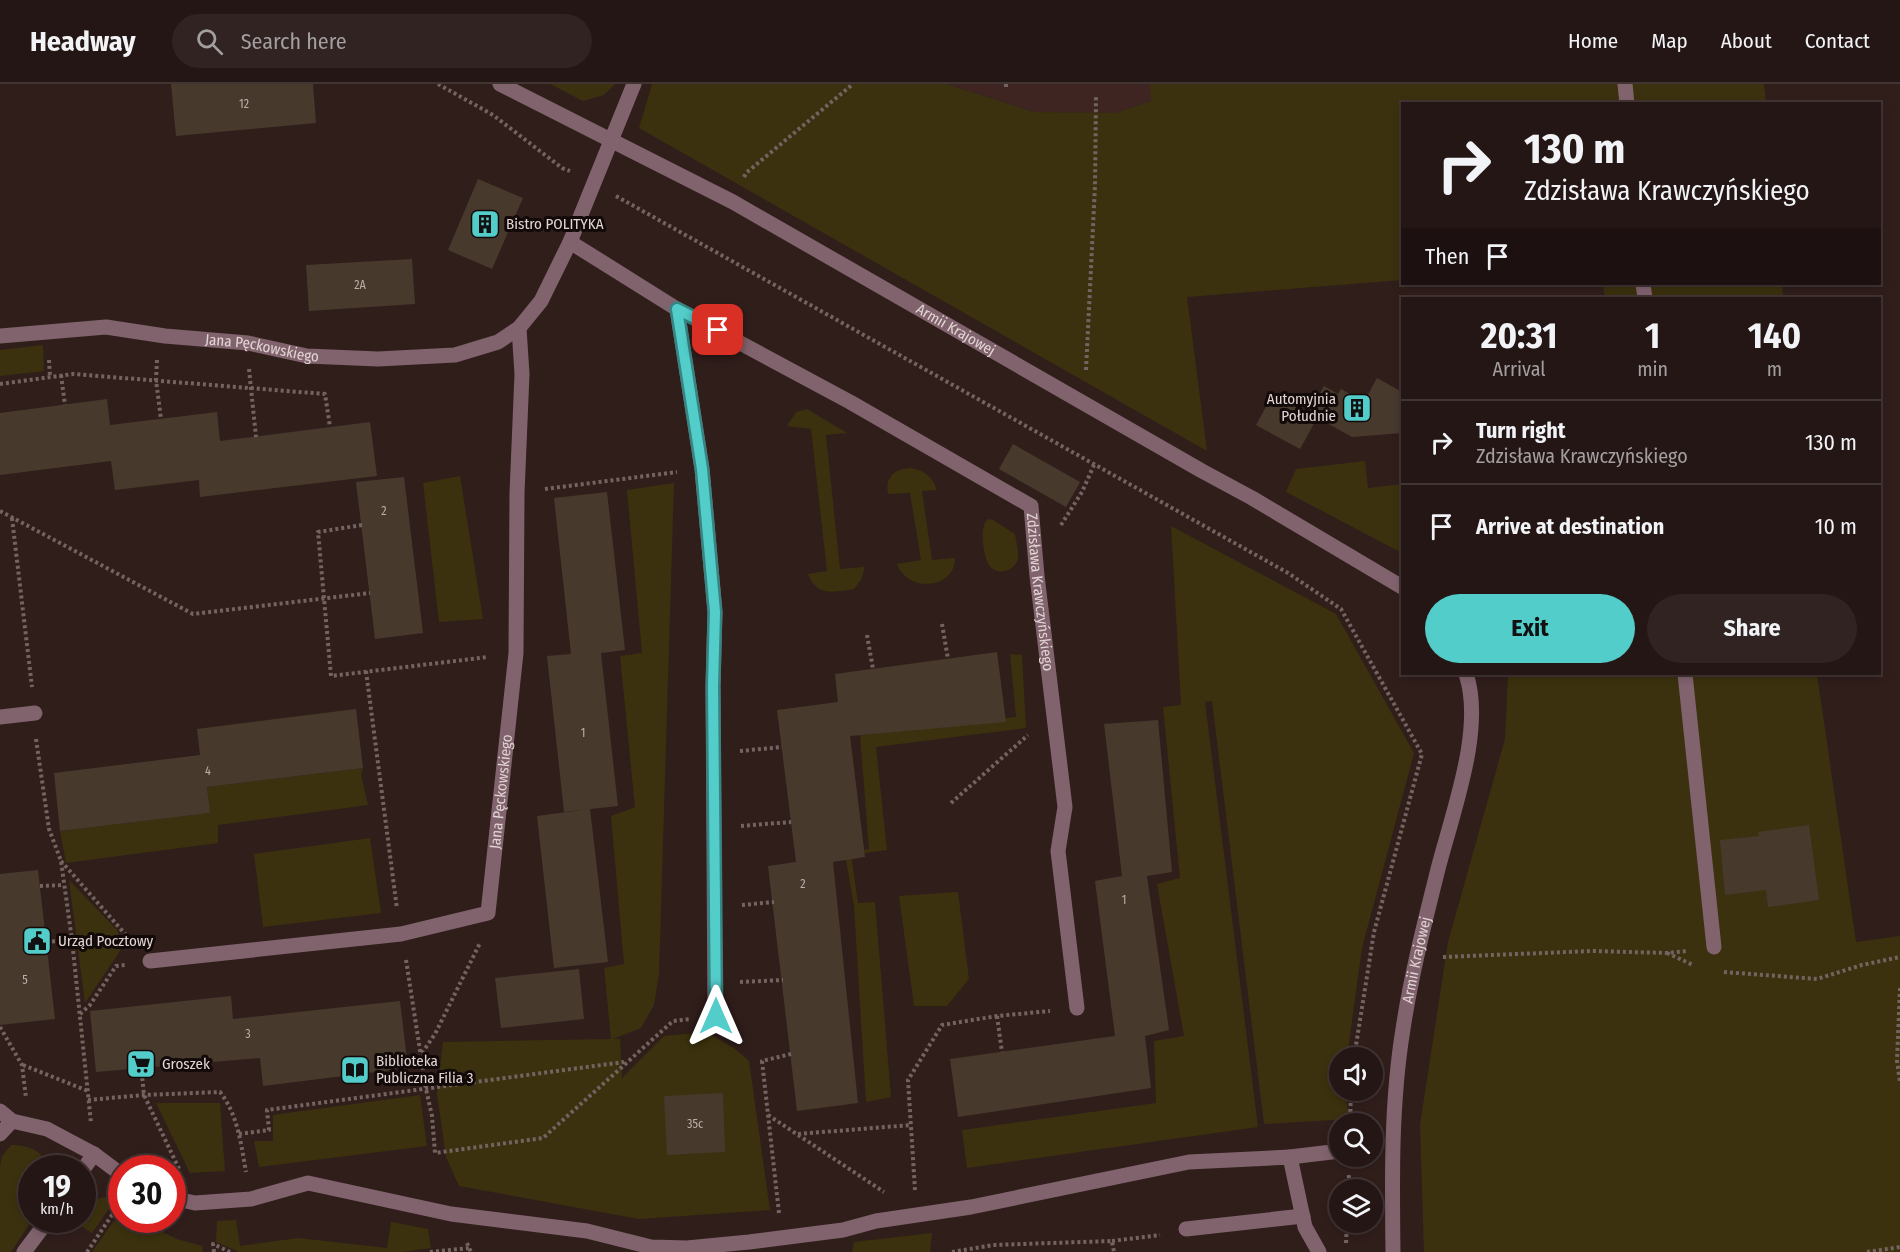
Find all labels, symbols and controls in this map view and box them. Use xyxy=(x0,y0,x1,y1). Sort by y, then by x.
search box xyxy=(172,14,592,68)
text: Headway xyxy=(30,25,136,58)
icon: search xyxy=(193,25,226,58)
text: Search here xyxy=(241,28,347,55)
text: Home xyxy=(1568,28,1618,54)
text: Map xyxy=(1651,28,1688,54)
text: About xyxy=(1721,28,1772,54)
text: Contact xyxy=(1805,28,1870,54)
house number: 12 xyxy=(239,97,249,111)
text: 130 m xyxy=(1524,124,1625,174)
icon: right xyxy=(1425,126,1503,204)
text: Zdzisława Krawczyńskiego xyxy=(1524,175,1810,207)
building icon: Bistro POLITYKA xyxy=(469,208,501,240)
place label: Bistro POLITYKA xyxy=(506,215,604,233)
icon: arrive xyxy=(1481,240,1514,273)
text: Then xyxy=(1425,243,1469,270)
house number: 2A xyxy=(354,278,366,292)
street label: Armii Krajowej xyxy=(913,300,999,360)
pin xyxy=(692,304,743,355)
icon: arrive xyxy=(701,313,734,346)
text: 20:31 xyxy=(1481,314,1557,358)
text: 1 xyxy=(1645,314,1660,358)
text: 140 xyxy=(1748,314,1801,358)
street label: Jana Pęckowskiego xyxy=(204,330,319,366)
text: Arrival xyxy=(1493,357,1546,381)
text: min xyxy=(1637,357,1668,381)
text: m xyxy=(1767,357,1782,381)
place label: Automyjnia Południe xyxy=(1267,390,1336,425)
building icon: Automyjnia Południe xyxy=(1341,392,1373,424)
text: Turn right xyxy=(1476,417,1565,444)
icon: right xyxy=(1425,426,1458,459)
text: 130 m xyxy=(1805,429,1857,456)
text: Zdzisława Krawczyńskiego xyxy=(1476,444,1688,468)
house number: 2 xyxy=(381,504,387,518)
icon: arrive xyxy=(1425,510,1458,543)
street label: Zdzisława Krawczyńskiego xyxy=(1023,512,1057,672)
text: Arrive at destination xyxy=(1476,513,1664,540)
text: 10 m xyxy=(1815,513,1857,540)
button: Exit xyxy=(1425,594,1635,663)
button: Share xyxy=(1647,594,1857,663)
house number: 1 xyxy=(581,726,585,740)
street label: Jana Pęckowskiego xyxy=(486,733,516,850)
house number: 4 xyxy=(205,764,211,778)
house number: 2 xyxy=(800,877,806,891)
house number: 1 xyxy=(1122,893,1126,907)
street label: Armii Krajowej xyxy=(1398,915,1435,1005)
public building icon: Urząd Pocztowy xyxy=(21,925,53,957)
place label: Urząd Pocztowy xyxy=(58,932,154,950)
house number: 5 xyxy=(22,973,28,987)
position arrow xyxy=(684,984,748,1048)
house number: 3 xyxy=(245,1027,251,1041)
map controls xyxy=(1329,1047,1383,1233)
button: sound xyxy=(1329,1047,1383,1101)
supermarket icon: Groszek xyxy=(125,1048,157,1080)
place label: Biblioteka Publiczna Filia 3 xyxy=(376,1052,474,1087)
library icon: Biblioteka Publiczna Filia 3 xyxy=(339,1054,371,1086)
place label: Groszek xyxy=(162,1055,210,1073)
button: search xyxy=(1329,1113,1383,1167)
house number: 35c xyxy=(687,1117,703,1131)
speed limit sign: 30 xyxy=(108,1155,186,1233)
text: 19 xyxy=(43,1169,71,1205)
button: layers xyxy=(1329,1179,1383,1233)
text: km/h xyxy=(40,1200,74,1218)

